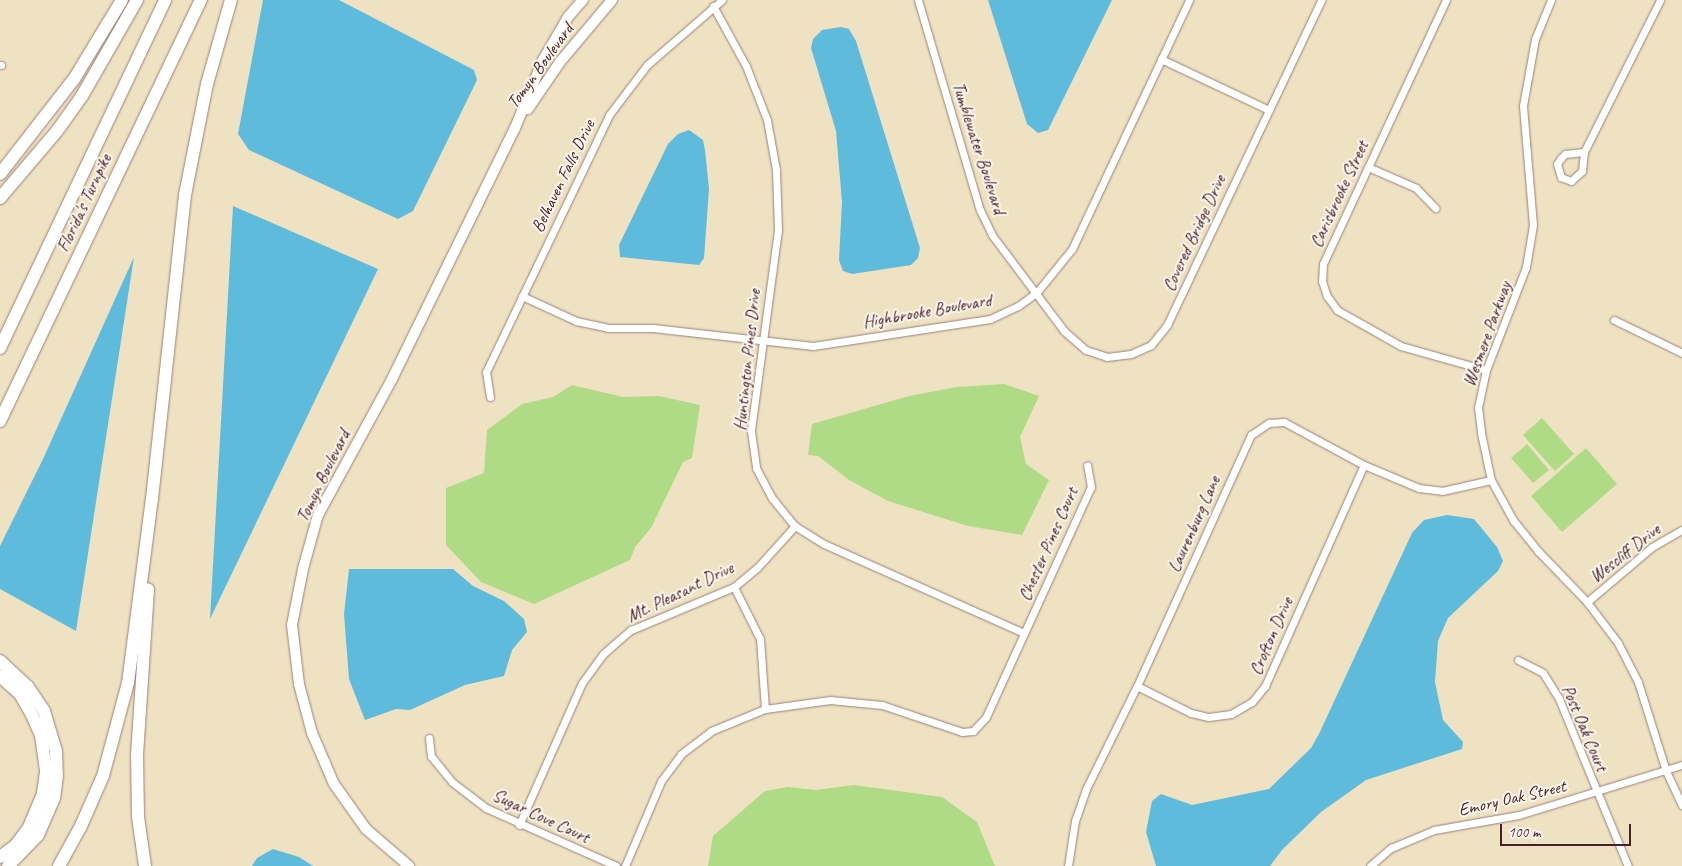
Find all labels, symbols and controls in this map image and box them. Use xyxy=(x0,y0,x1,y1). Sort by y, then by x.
street label: Tomyn Boulevard xyxy=(502,19,578,113)
street label: Tumblewater Boulevard xyxy=(947,79,1011,217)
street label: Belhaven Falls Drive xyxy=(526,116,600,236)
street label: Carisbrooke Street xyxy=(1305,137,1373,251)
street label: Florida's Turnpike xyxy=(52,151,116,255)
street label: Covered Bridge Drive xyxy=(1158,171,1230,295)
street label: Wesmere Parkway xyxy=(1458,279,1516,389)
street label: Huntington Pines Drive xyxy=(729,288,765,432)
street label: Highbrooke Boulevard xyxy=(861,289,993,333)
street label: Tomyn Boulevard xyxy=(291,426,355,526)
street label: Laurenburg Lane xyxy=(1163,472,1225,576)
street label: Chester Pines Court xyxy=(1013,484,1083,604)
street label: Wescliff Drive xyxy=(1585,519,1665,587)
street label: Mt. Pleasant Drive xyxy=(623,557,737,627)
street label: Crofton Drive xyxy=(1244,594,1298,678)
street label: Post Oak Court xyxy=(1557,681,1613,775)
street label: Emory Oak Street xyxy=(1456,775,1568,821)
street label: Sugar Cove Court xyxy=(489,784,593,848)
scale bar xyxy=(1502,814,1633,846)
text: 100 m xyxy=(1508,823,1540,842)

